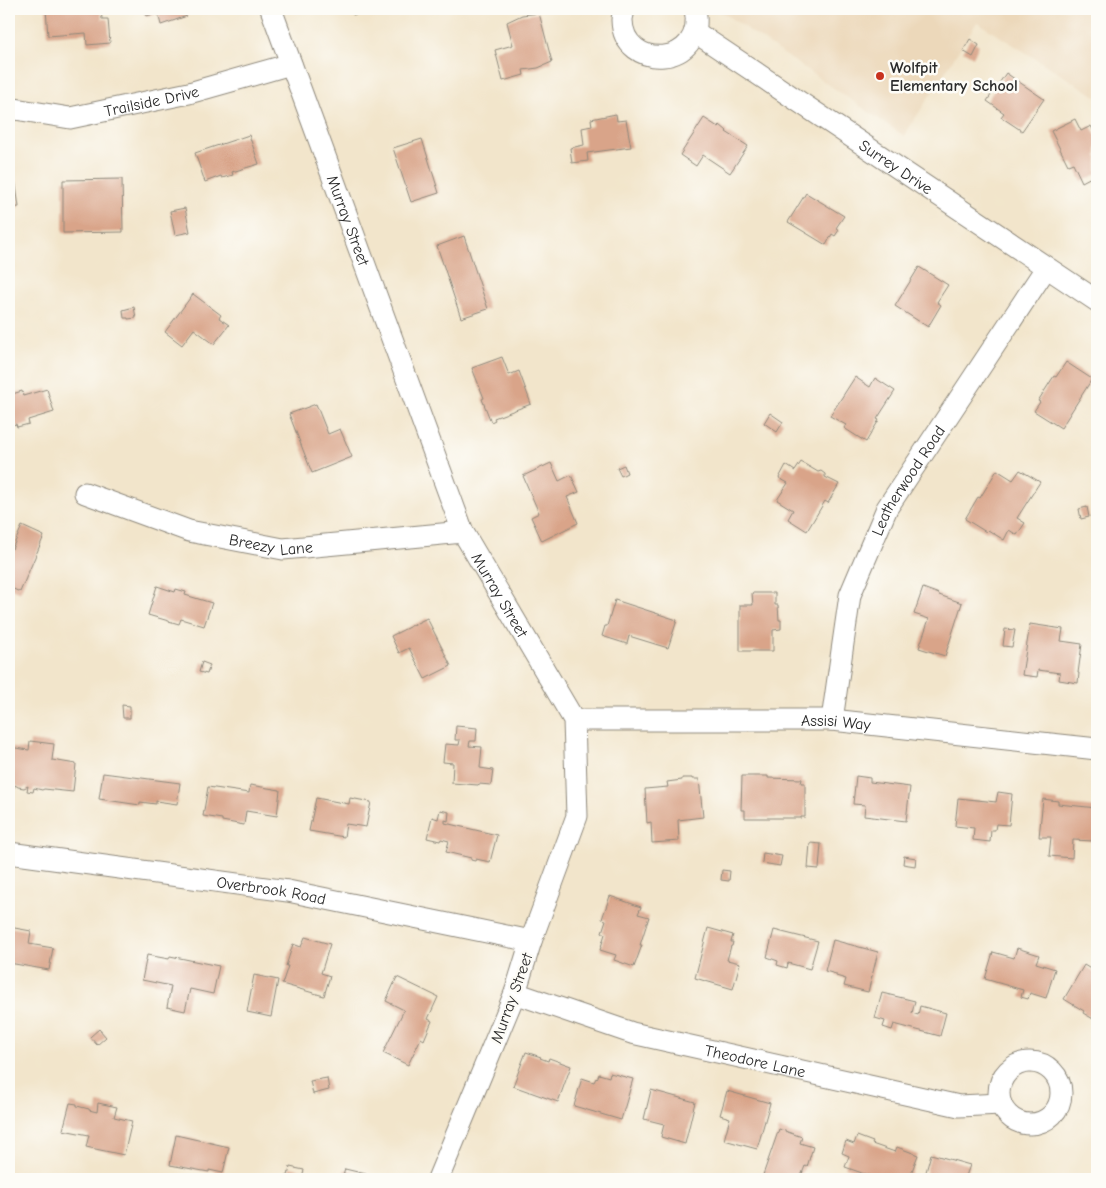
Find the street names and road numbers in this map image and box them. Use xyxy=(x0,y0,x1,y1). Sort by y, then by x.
street label: Trailside Drive xyxy=(103,83,201,121)
street label: Surrey Drive xyxy=(855,136,936,198)
street label: Murray Street xyxy=(323,173,373,269)
street label: Leatherwood Road xyxy=(868,422,949,539)
street label: Breezy Lane xyxy=(227,531,314,559)
street label: Murray Street xyxy=(467,550,531,641)
street label: Assisi Way xyxy=(801,712,873,734)
street label: Overbrook Road xyxy=(216,873,327,909)
street label: Murray Street xyxy=(487,950,537,1046)
street label: Theodore Lane xyxy=(703,1042,807,1081)

